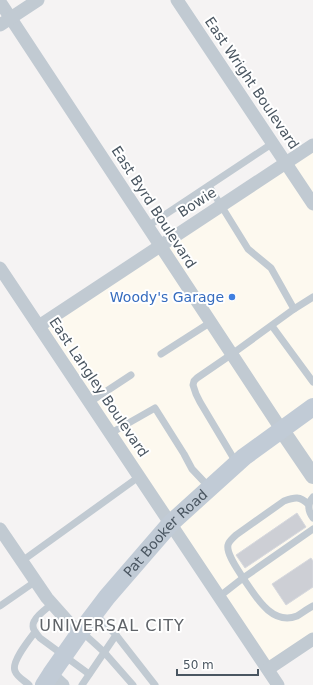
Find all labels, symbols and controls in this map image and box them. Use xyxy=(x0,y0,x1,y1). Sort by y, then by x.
street label: East Wright Boulevard xyxy=(202,14,302,152)
street label: East Byrd Boulevard xyxy=(109,143,199,271)
street label: Bowie xyxy=(175,184,219,220)
place label: Woody's Garage xyxy=(110,289,224,305)
marker: Woody's Garage xyxy=(227,292,237,302)
street label: East Langley Boulevard xyxy=(46,314,152,460)
street label: Pat Booker Road xyxy=(120,486,211,580)
district label: UNIVERSAL CITY xyxy=(39,616,185,635)
scale bar xyxy=(177,651,258,677)
text: 50 m xyxy=(183,658,214,672)

